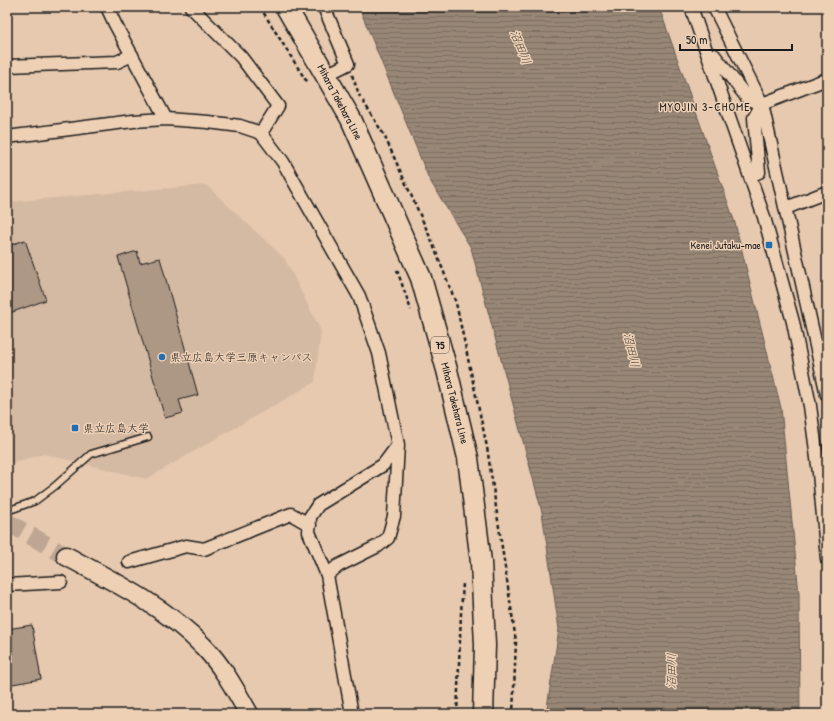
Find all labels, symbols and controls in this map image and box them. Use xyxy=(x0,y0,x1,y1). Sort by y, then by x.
scale bar xyxy=(680,26,792,52)
water label: 沼田川 xyxy=(506,27,536,67)
text: 50 m xyxy=(686,31,707,48)
street label: Mihara Takehara Line xyxy=(314,62,366,143)
district label: MYOJIN 3-CHOME xyxy=(659,98,751,115)
place label: Kenei Jutaku-mae xyxy=(690,238,762,252)
marker: Kenei Jutaku-mae xyxy=(764,240,774,250)
water label: 沼田川 xyxy=(620,331,644,369)
road number: 75 xyxy=(431,337,449,353)
place label: 県立広島大学三原キャンパス xyxy=(170,350,313,364)
marker: 県立広島大学三原キャンパス xyxy=(157,352,167,362)
street label: Mihara Takehara Line xyxy=(438,361,472,446)
place label: 県立広島大学 xyxy=(83,421,149,435)
marker: 県立広島大学 xyxy=(70,423,80,433)
water label: 沼田川 xyxy=(662,653,680,689)

